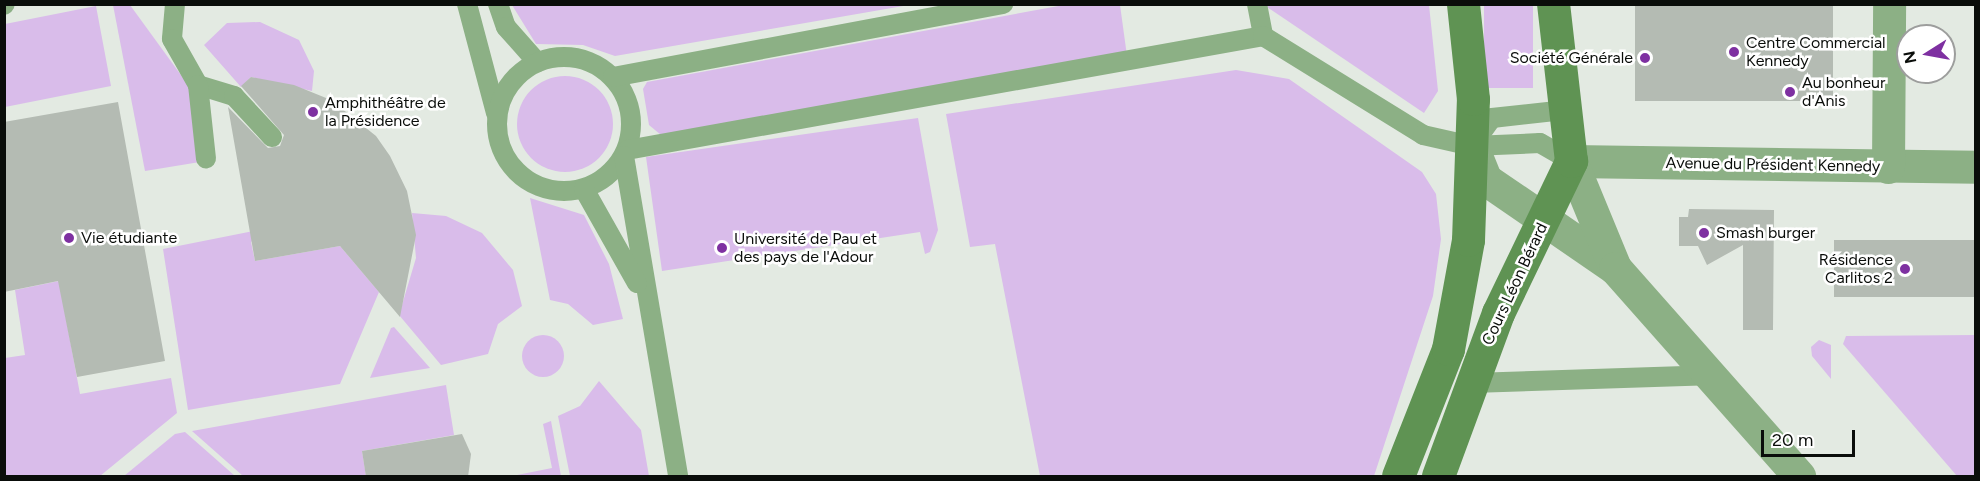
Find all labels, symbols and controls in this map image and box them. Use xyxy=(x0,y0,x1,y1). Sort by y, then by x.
north arrow xyxy=(1896,24,1956,84)
place label: Centre Commercial Kennedy xyxy=(1746,33,1886,71)
marker: Centre Commercial Kennedy xyxy=(1727,45,1741,59)
place label: Société Générale xyxy=(1510,48,1633,68)
text: N xyxy=(1899,49,1920,65)
marker: Société Générale xyxy=(1638,51,1652,65)
place label: Au bonheur d'Anis xyxy=(1802,73,1885,111)
marker: Au bonheur d'Anis xyxy=(1783,85,1797,99)
place label: Amphithéâtre de la Présidence xyxy=(325,93,446,131)
marker: Amphithéâtre de la Présidence xyxy=(306,105,320,119)
street label: Avenue du Président Kennedy xyxy=(1666,154,1880,176)
street label: Cours Léon Bérard xyxy=(1478,220,1552,348)
place label: Smash burger xyxy=(1716,223,1815,243)
marker: Smash burger xyxy=(1697,226,1711,240)
place label: Vie étudiante xyxy=(81,228,177,248)
place label: Université de Pau et des pays de l'Adour xyxy=(734,229,877,267)
marker: Vie étudiante xyxy=(62,231,76,245)
marker: Université de Pau et des pays de l'Adour xyxy=(715,241,729,255)
place label: Résidence Carlitos 2 xyxy=(1819,250,1893,288)
marker: Résidence Carlitos 2 xyxy=(1898,262,1912,276)
scale bar xyxy=(1764,418,1858,456)
text: 20 m xyxy=(1772,429,1813,451)

